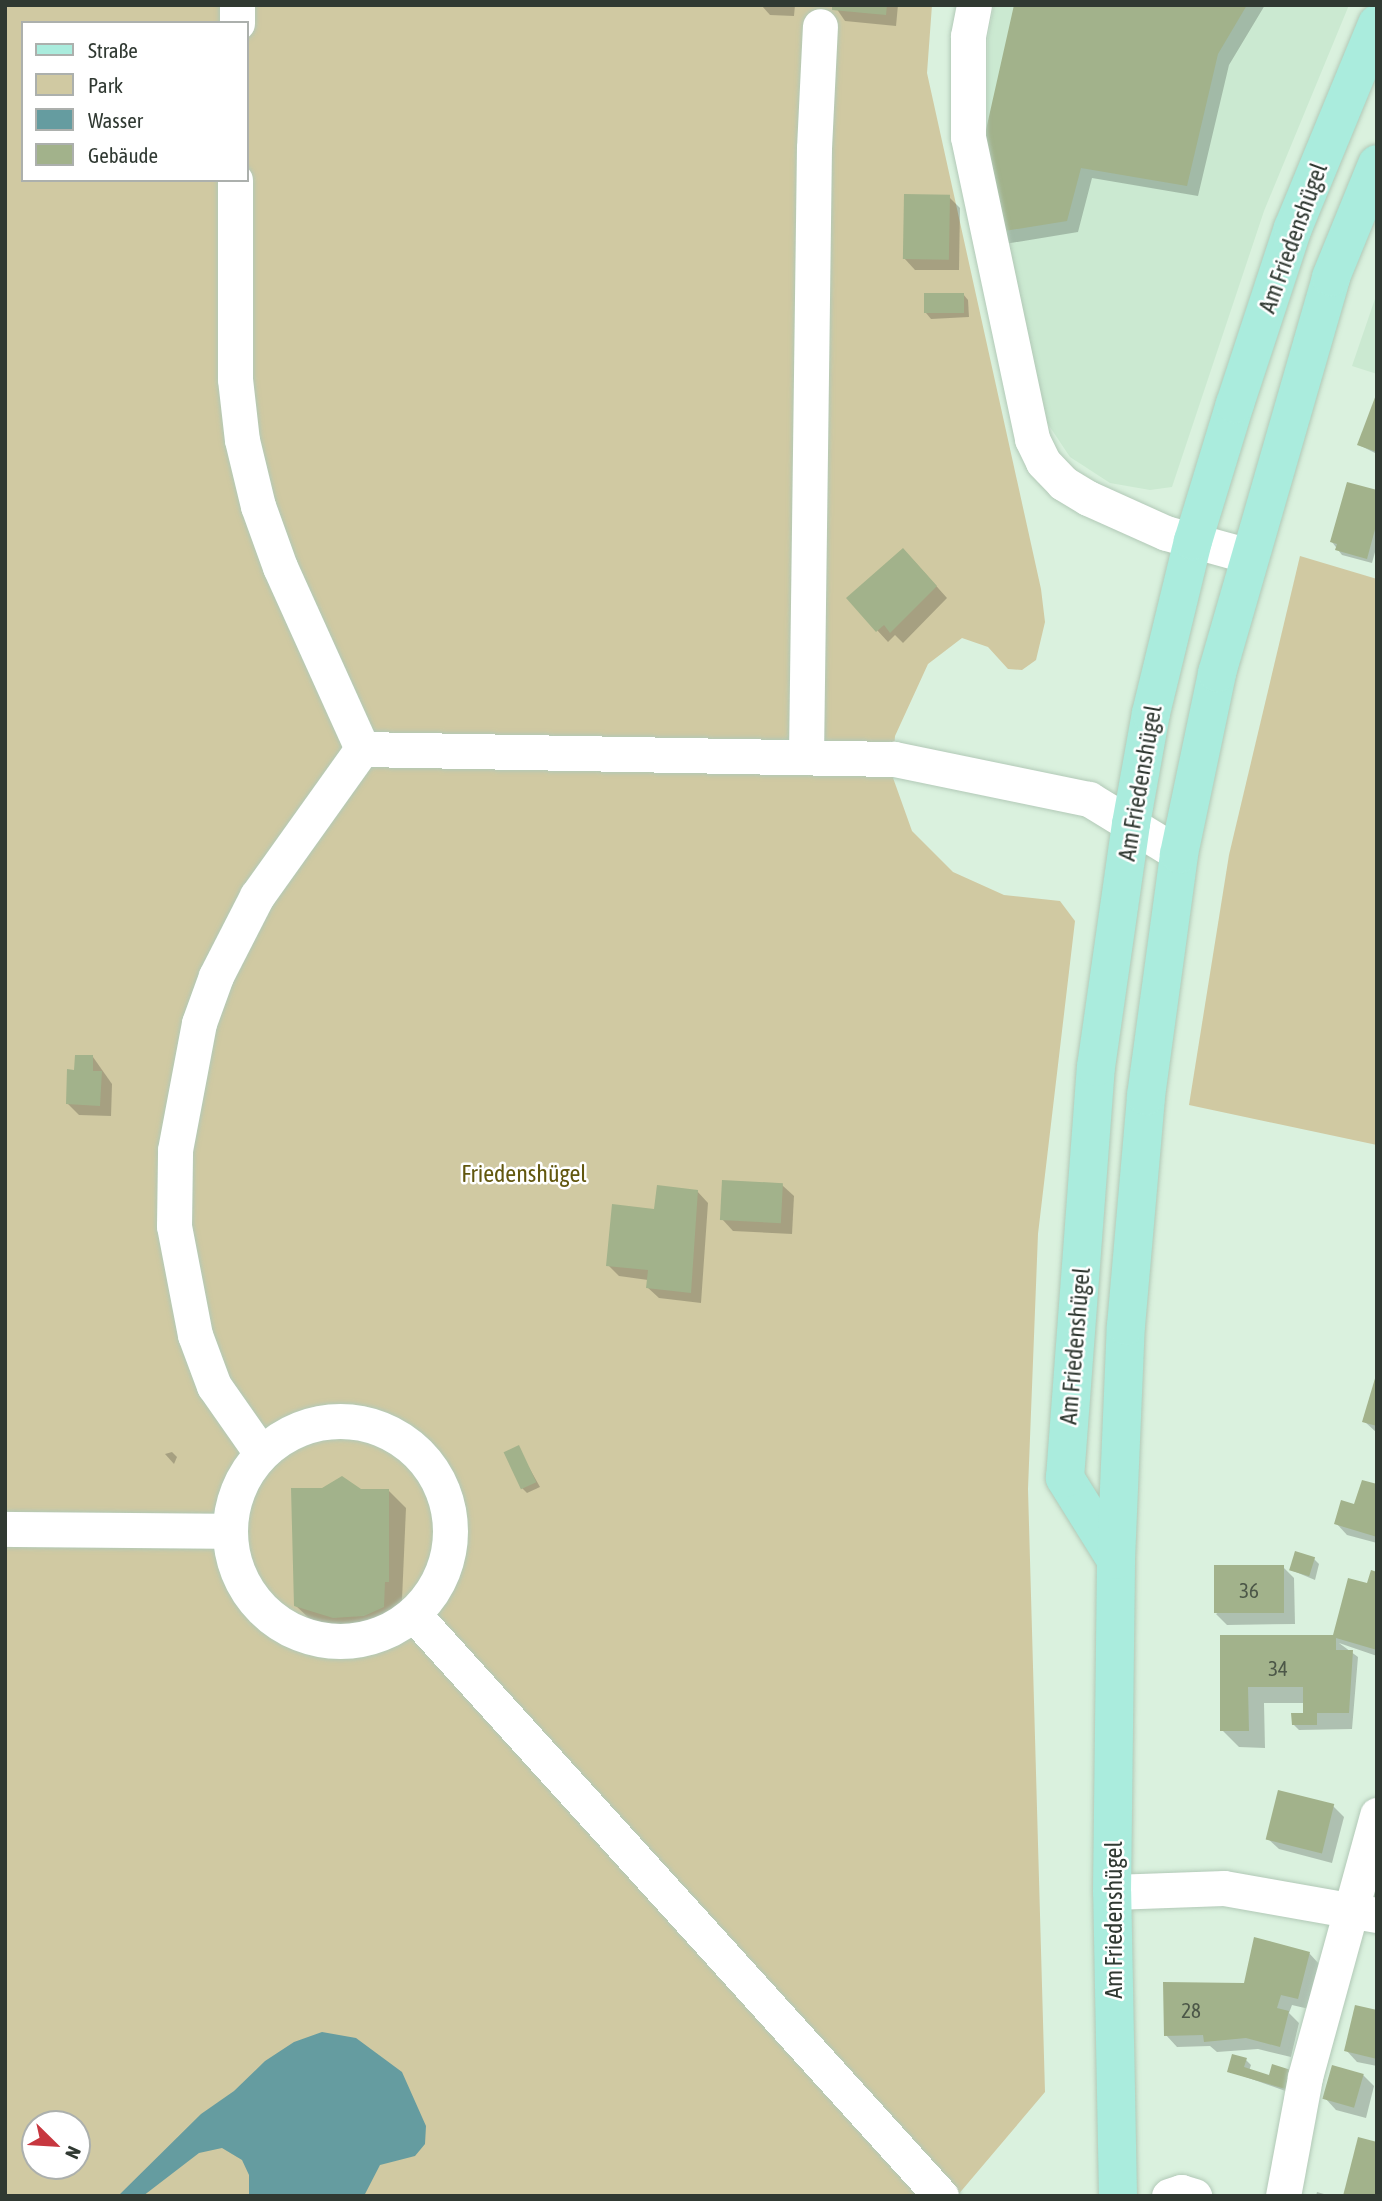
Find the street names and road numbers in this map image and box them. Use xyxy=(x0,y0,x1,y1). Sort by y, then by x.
street label: Am Friedenshügel xyxy=(1253,159,1333,317)
street label: Am Friedenshügel xyxy=(1112,703,1168,863)
street label: Am Friedenshügel xyxy=(1054,1266,1096,1426)
street label: Am Friedenshügel xyxy=(1100,1841,1128,1999)

